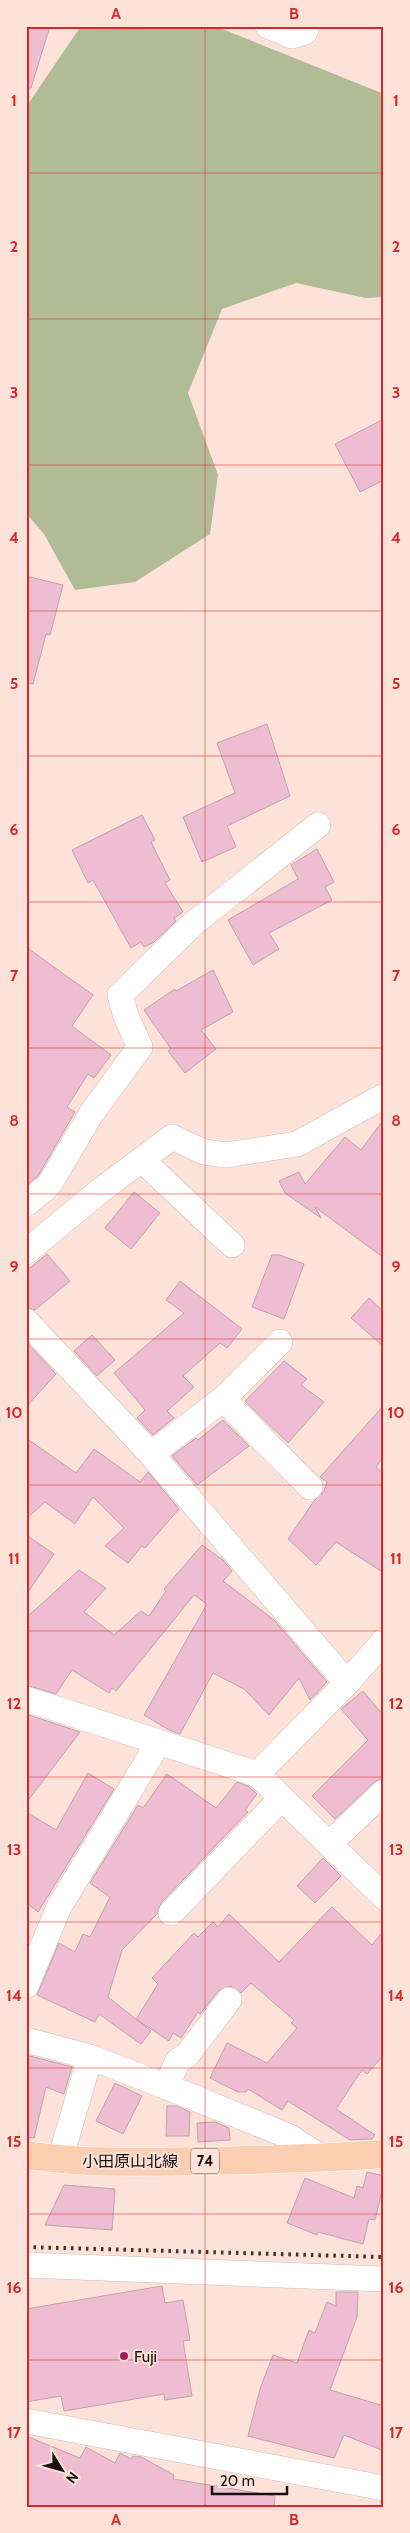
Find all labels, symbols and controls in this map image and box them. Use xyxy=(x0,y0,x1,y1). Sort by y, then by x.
text: A xyxy=(111,4,121,23)
text: B xyxy=(289,4,299,23)
text: 1 xyxy=(11,91,17,110)
text: 1 xyxy=(393,91,399,110)
text: 2 xyxy=(10,237,18,256)
text: 2 xyxy=(392,237,400,256)
text: 3 xyxy=(10,383,18,402)
text: 3 xyxy=(392,383,400,402)
text: 4 xyxy=(9,528,19,547)
text: 4 xyxy=(391,528,401,547)
text: 5 xyxy=(10,674,18,693)
text: 5 xyxy=(392,674,400,693)
text: 6 xyxy=(10,820,19,839)
text: 6 xyxy=(392,820,401,839)
text: 7 xyxy=(10,966,19,985)
text: 7 xyxy=(392,966,401,985)
text: 8 xyxy=(9,1111,19,1130)
text: 8 xyxy=(391,1111,401,1130)
text: 9 xyxy=(10,1257,19,1276)
text: 9 xyxy=(392,1257,401,1276)
text: 10 xyxy=(5,1403,23,1422)
text: 10 xyxy=(387,1403,405,1422)
text: 11 xyxy=(8,1549,20,1568)
text: 11 xyxy=(390,1549,402,1568)
text: 12 xyxy=(7,1694,21,1713)
text: 12 xyxy=(389,1694,403,1713)
text: 13 xyxy=(7,1840,21,1859)
text: 13 xyxy=(389,1840,403,1859)
text: 14 xyxy=(6,1986,22,2005)
text: 14 xyxy=(388,1986,404,2005)
text: 15 xyxy=(7,2132,21,2151)
text: 15 xyxy=(389,2132,403,2151)
road number: 74 xyxy=(191,2148,219,2174)
street label: 小田原山北線 xyxy=(82,2152,178,2171)
text: 16 xyxy=(7,2278,21,2297)
text: 16 xyxy=(389,2278,403,2297)
place label: Fuji xyxy=(134,2347,157,2366)
marker: Fuji xyxy=(118,2350,130,2362)
text: 17 xyxy=(7,2423,22,2442)
text: 17 xyxy=(389,2423,404,2442)
north arrow xyxy=(38,2446,88,2496)
scale bar xyxy=(212,2463,288,2495)
text: N xyxy=(62,2468,83,2487)
text: 20 m xyxy=(220,2472,255,2490)
text: A xyxy=(111,2510,121,2529)
text: B xyxy=(289,2510,299,2529)

